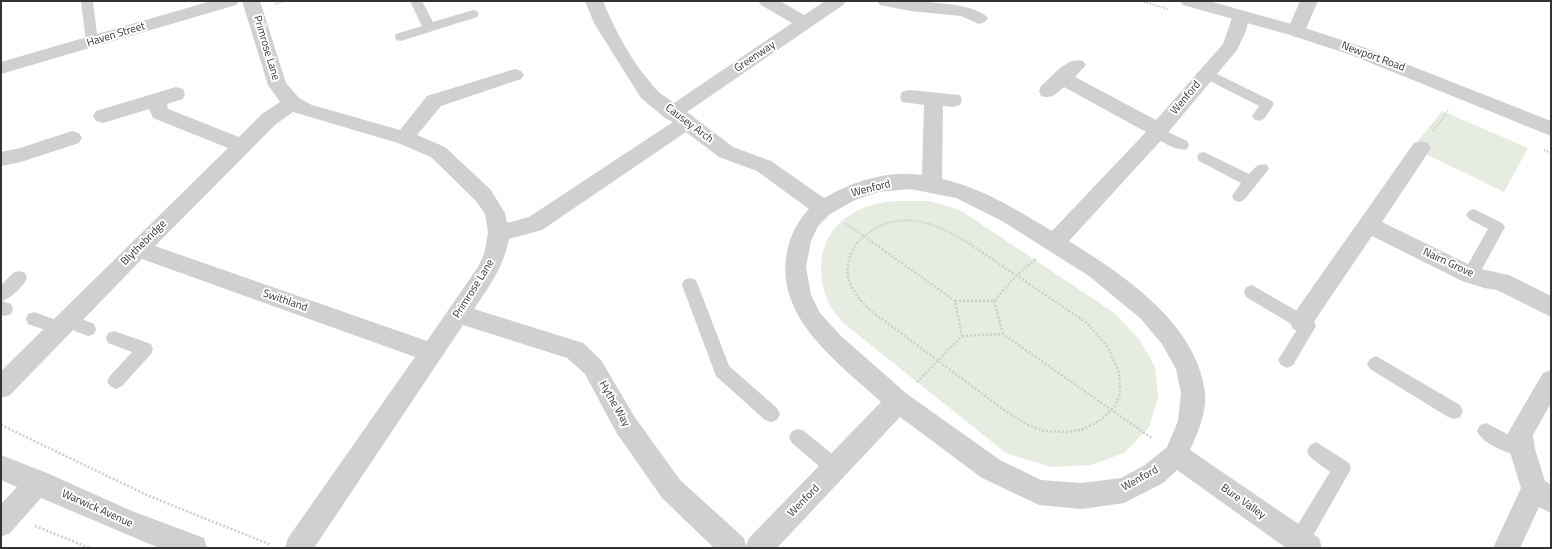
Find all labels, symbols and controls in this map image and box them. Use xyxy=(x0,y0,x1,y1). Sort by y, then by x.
street label: Primrose Lane xyxy=(250,14,282,82)
street label: Haven Street xyxy=(85,20,147,50)
street label: Greenway xyxy=(732,39,778,75)
street label: Newport Road xyxy=(1339,39,1407,75)
street label: Wenford xyxy=(1168,79,1204,117)
street label: Causey Arch xyxy=(662,102,716,146)
street label: Wenford xyxy=(850,178,892,200)
street label: Blythebridge xyxy=(118,217,170,269)
street label: Nairn Grove xyxy=(1421,246,1475,280)
street label: Primrose Lane xyxy=(451,257,497,321)
street label: Swithland xyxy=(261,287,309,315)
street label: Hythe Way xyxy=(596,379,632,429)
street label: Wenford xyxy=(1119,464,1161,494)
street label: Wenford xyxy=(785,482,823,520)
street label: Bure Valley xyxy=(1218,482,1268,522)
street label: Warwick Avenue xyxy=(59,487,135,531)

